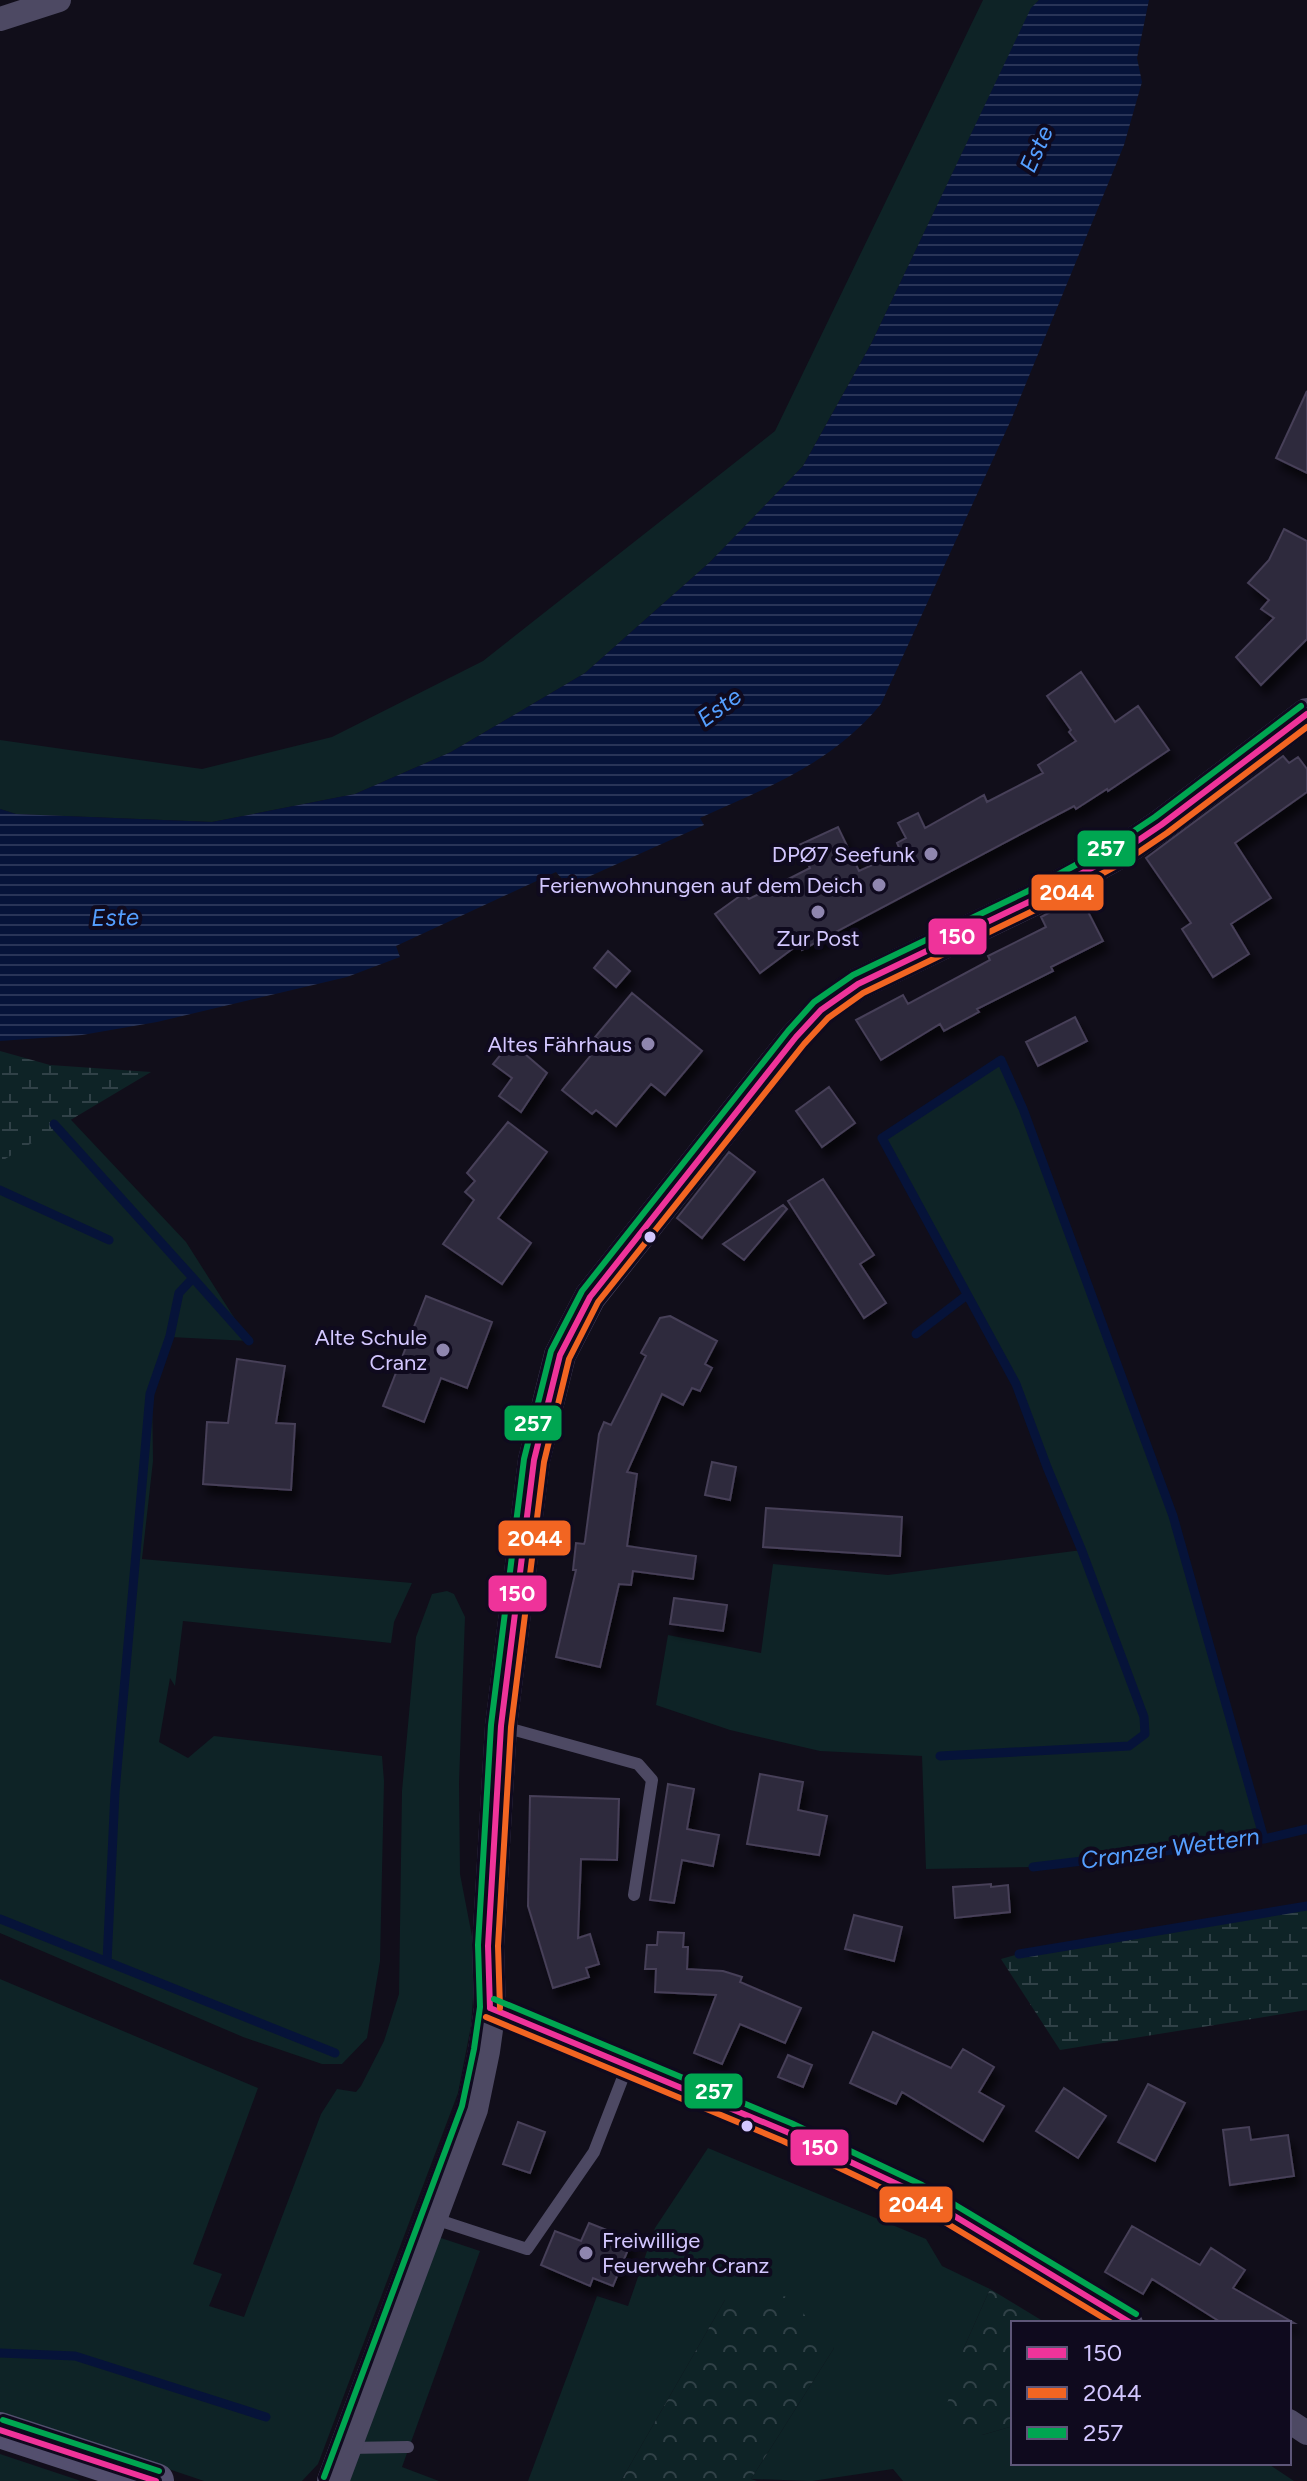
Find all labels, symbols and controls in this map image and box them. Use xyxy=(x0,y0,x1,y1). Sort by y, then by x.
water label: Este xyxy=(1013,121,1059,177)
water label: Este xyxy=(691,681,747,733)
line badge: 257 xyxy=(1076,829,1137,868)
text: 257 xyxy=(1087,835,1125,862)
place label: DPØ7 Seefunk xyxy=(772,841,915,868)
marker: DPØ7 Seefunk xyxy=(922,845,940,863)
place label: Ferienwohnungen auf dem Deich xyxy=(538,872,863,899)
line badge: 2044 xyxy=(1030,873,1105,912)
marker: Ferienwohnungen auf dem Deich xyxy=(870,876,888,894)
text: 2044 xyxy=(1040,879,1094,906)
water label: Este xyxy=(91,902,139,932)
marker: Zur Post xyxy=(809,903,827,921)
line badge: 150 xyxy=(927,917,988,956)
text: 150 xyxy=(939,923,975,950)
place label: Zur Post xyxy=(776,925,860,952)
place label: Altes Fährhaus xyxy=(487,1031,632,1058)
marker: Altes Fährhaus xyxy=(639,1035,657,1053)
unlabelled marker xyxy=(642,1229,658,1245)
place label: Alte Schule Cranz xyxy=(315,1324,427,1376)
marker: Alte Schule Cranz xyxy=(434,1341,452,1359)
line badge: 257 xyxy=(503,1404,563,1442)
text: 257 xyxy=(514,1410,552,1437)
line badge: 2044 xyxy=(497,1519,572,1557)
text: 2044 xyxy=(508,1525,562,1552)
line badge: 150 xyxy=(487,1574,548,1613)
text: 150 xyxy=(499,1580,535,1607)
water label: Cranzer Wettern xyxy=(1079,1821,1261,1875)
line badge: 257 xyxy=(683,2072,744,2110)
text: 257 xyxy=(695,2078,733,2105)
unlabelled marker xyxy=(739,2118,755,2134)
line badge: 150 xyxy=(789,2128,850,2167)
text: 150 xyxy=(802,2134,838,2161)
line badge: 2044 xyxy=(878,2185,954,2224)
text: 2044 xyxy=(889,2191,943,2218)
place label: Freiwillige Feuerwehr Cranz xyxy=(602,2227,769,2279)
marker: Freiwillige Feuerwehr Cranz xyxy=(577,2244,595,2262)
legend xyxy=(1011,2321,1291,2465)
text: 150 xyxy=(1083,2338,1122,2367)
text: 2044 xyxy=(1083,2378,1142,2407)
text: 257 xyxy=(1083,2418,1123,2447)

